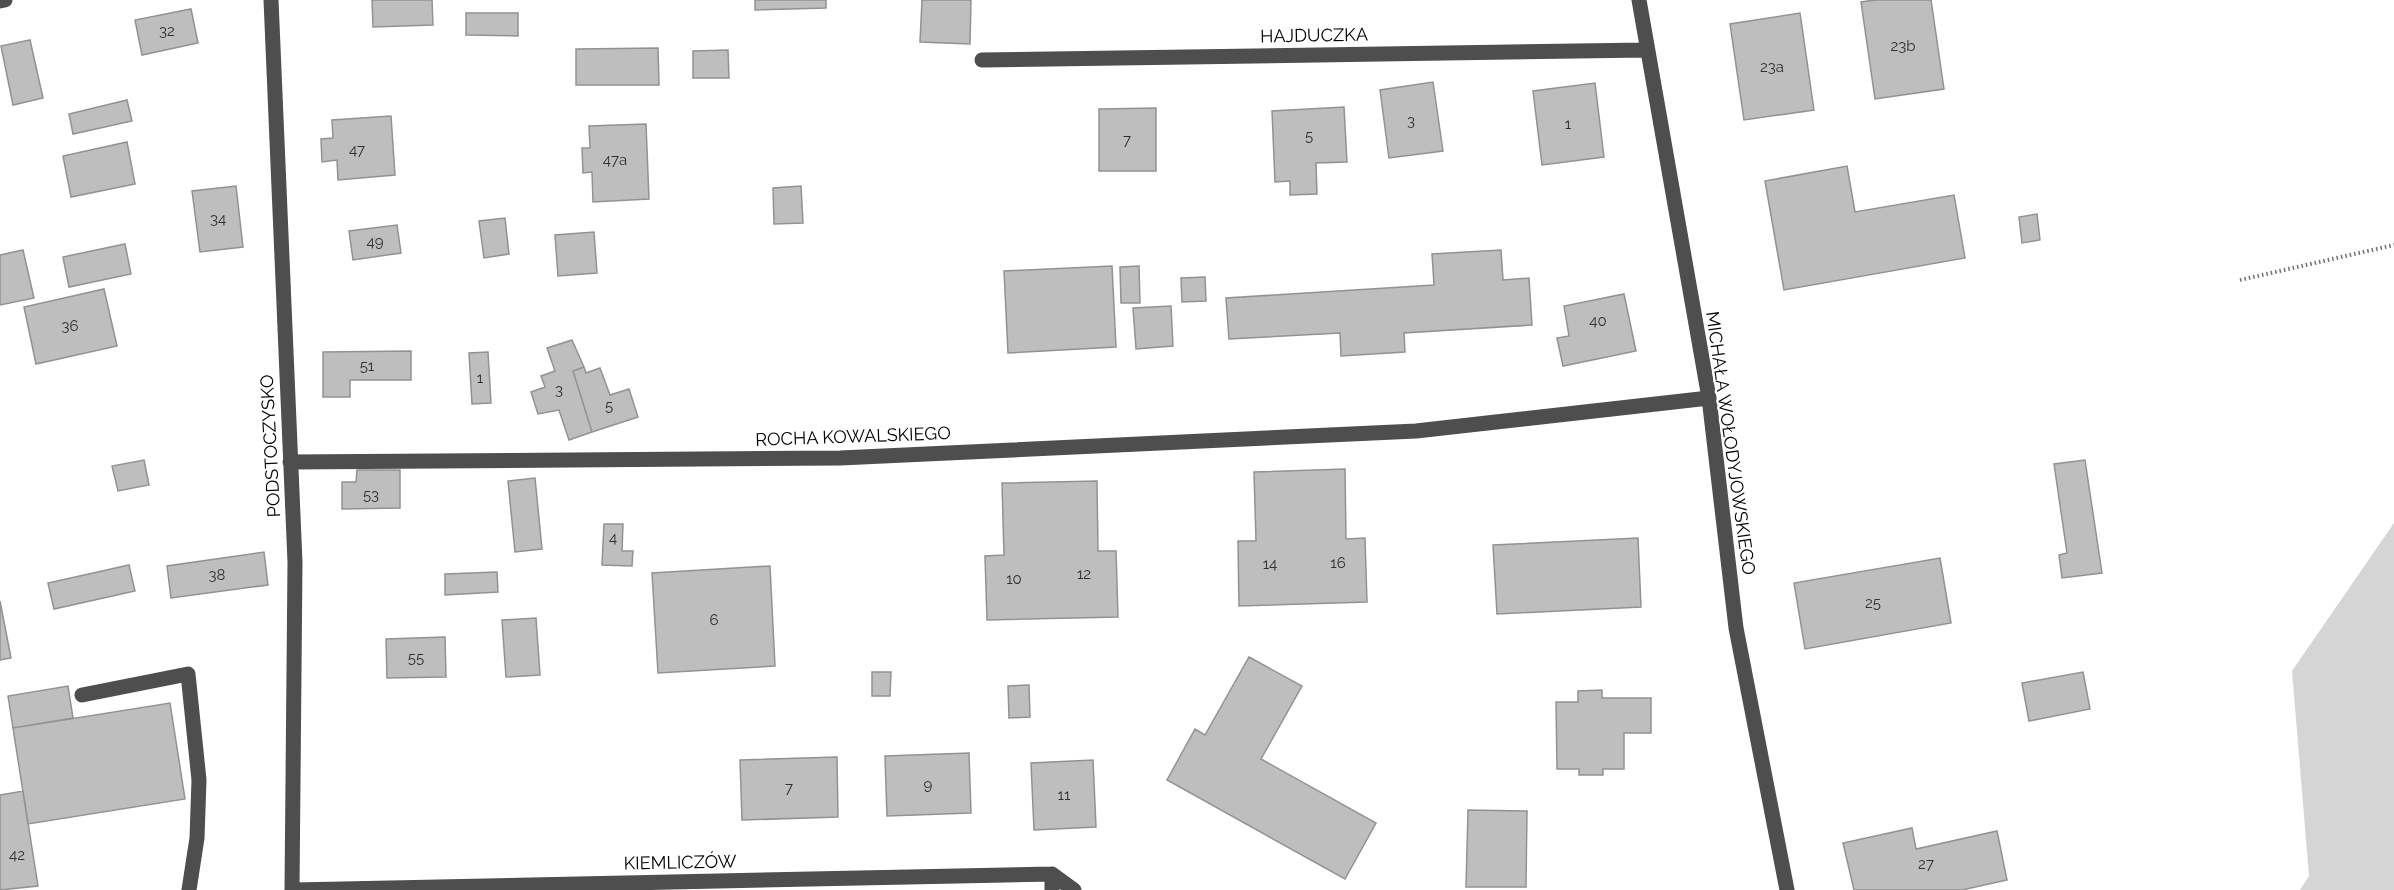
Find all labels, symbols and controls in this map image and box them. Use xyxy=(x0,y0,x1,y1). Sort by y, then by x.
house number: 32 xyxy=(159,22,175,40)
street label: HAJDUCZKA xyxy=(1260,24,1368,46)
house number: 23b xyxy=(1890,37,1916,55)
house number: 23a xyxy=(1760,58,1784,76)
house number: 3 xyxy=(1407,112,1415,130)
house number: 1 xyxy=(1565,115,1572,133)
house number: 5 xyxy=(1305,127,1313,145)
house number: 7 xyxy=(1123,131,1131,149)
house number: 47 xyxy=(349,141,365,159)
house number: 47a xyxy=(603,151,627,169)
house number: 34 xyxy=(210,210,226,228)
house number: 49 xyxy=(367,233,384,251)
street label: MICHAŁA WOŁODYJOWSKIEGO xyxy=(1702,310,1760,576)
house number: 40 xyxy=(1589,312,1607,330)
house number: 36 xyxy=(61,317,79,335)
house number: 51 xyxy=(360,357,375,375)
house number: 1 xyxy=(477,369,484,387)
street label: PODSTOCZYSKO xyxy=(256,374,284,518)
house number: 3 xyxy=(555,381,563,399)
house number: 5 xyxy=(605,397,613,415)
street label: ROCHA KOWALSKIEGO xyxy=(755,422,951,450)
house number: 53 xyxy=(363,486,379,504)
house number: 4 xyxy=(609,529,617,547)
house number: 16 xyxy=(1330,554,1346,572)
house number: 14 xyxy=(1263,555,1277,573)
house number: 12 xyxy=(1077,565,1091,583)
house number: 38 xyxy=(209,566,226,584)
house number: 10 xyxy=(1006,570,1022,588)
house number: 25 xyxy=(1865,594,1881,612)
house number: 6 xyxy=(709,611,719,629)
house number: 55 xyxy=(408,649,424,667)
house number: 9 xyxy=(924,776,933,794)
house number: 7 xyxy=(785,779,793,797)
house number: 11 xyxy=(1058,786,1071,804)
house number: 42 xyxy=(9,846,25,864)
street label: KIEMLICZÓW xyxy=(623,850,737,873)
house number: 27 xyxy=(1918,855,1934,873)

